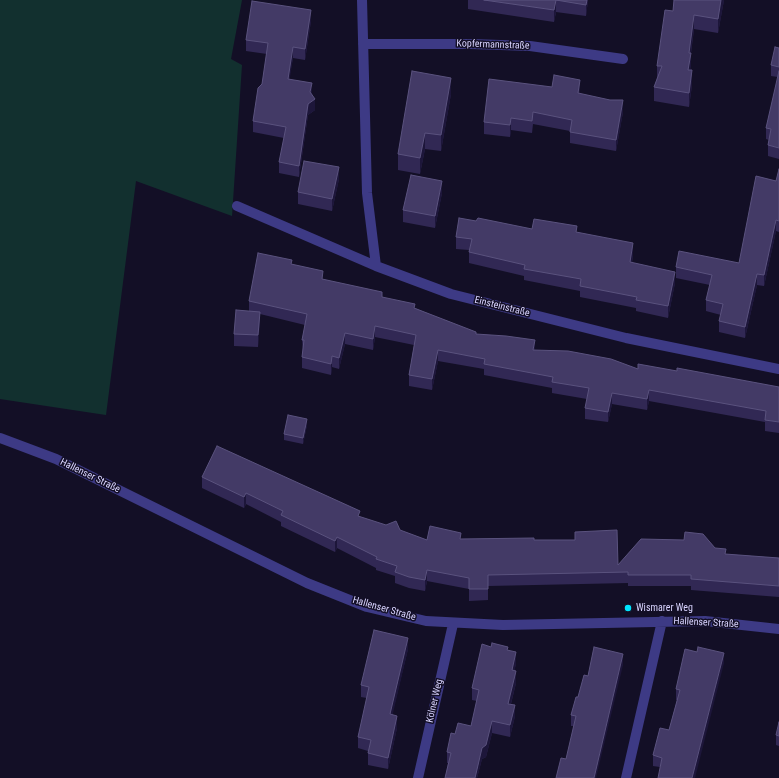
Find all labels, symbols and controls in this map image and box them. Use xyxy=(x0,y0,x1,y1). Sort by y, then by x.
street label: Kopfermannstraße xyxy=(456,38,530,52)
street label: Einsteinstraße xyxy=(473,294,531,320)
street label: Hallenser Straße xyxy=(58,456,122,496)
street label: Hallenser Straße xyxy=(351,594,417,624)
place label: Wismarer Weg xyxy=(636,602,693,614)
marker: Wismarer Weg xyxy=(623,603,633,613)
street label: Hallenser Straße xyxy=(673,615,739,631)
street label: Kölner Weg xyxy=(424,678,446,724)

